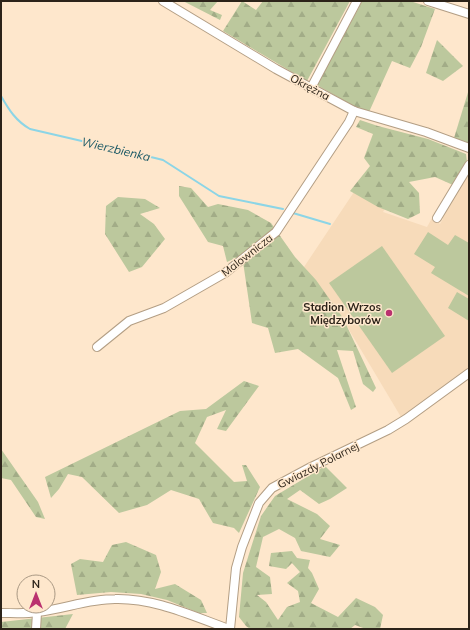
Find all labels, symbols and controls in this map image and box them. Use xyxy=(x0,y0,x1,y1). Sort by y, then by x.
street label: Okrężna xyxy=(288,71,332,103)
water label: Wierzbienka xyxy=(80,134,152,164)
street label: Malownicza xyxy=(219,231,275,279)
place label: Stadion Wrzos Międzyborów xyxy=(303,300,381,327)
marker: Stadion Wrzos Międzyborów xyxy=(384,308,394,318)
street label: Gwiazdy Polarnej xyxy=(275,439,361,491)
north arrow xyxy=(16,574,56,614)
text: N xyxy=(32,577,40,591)

